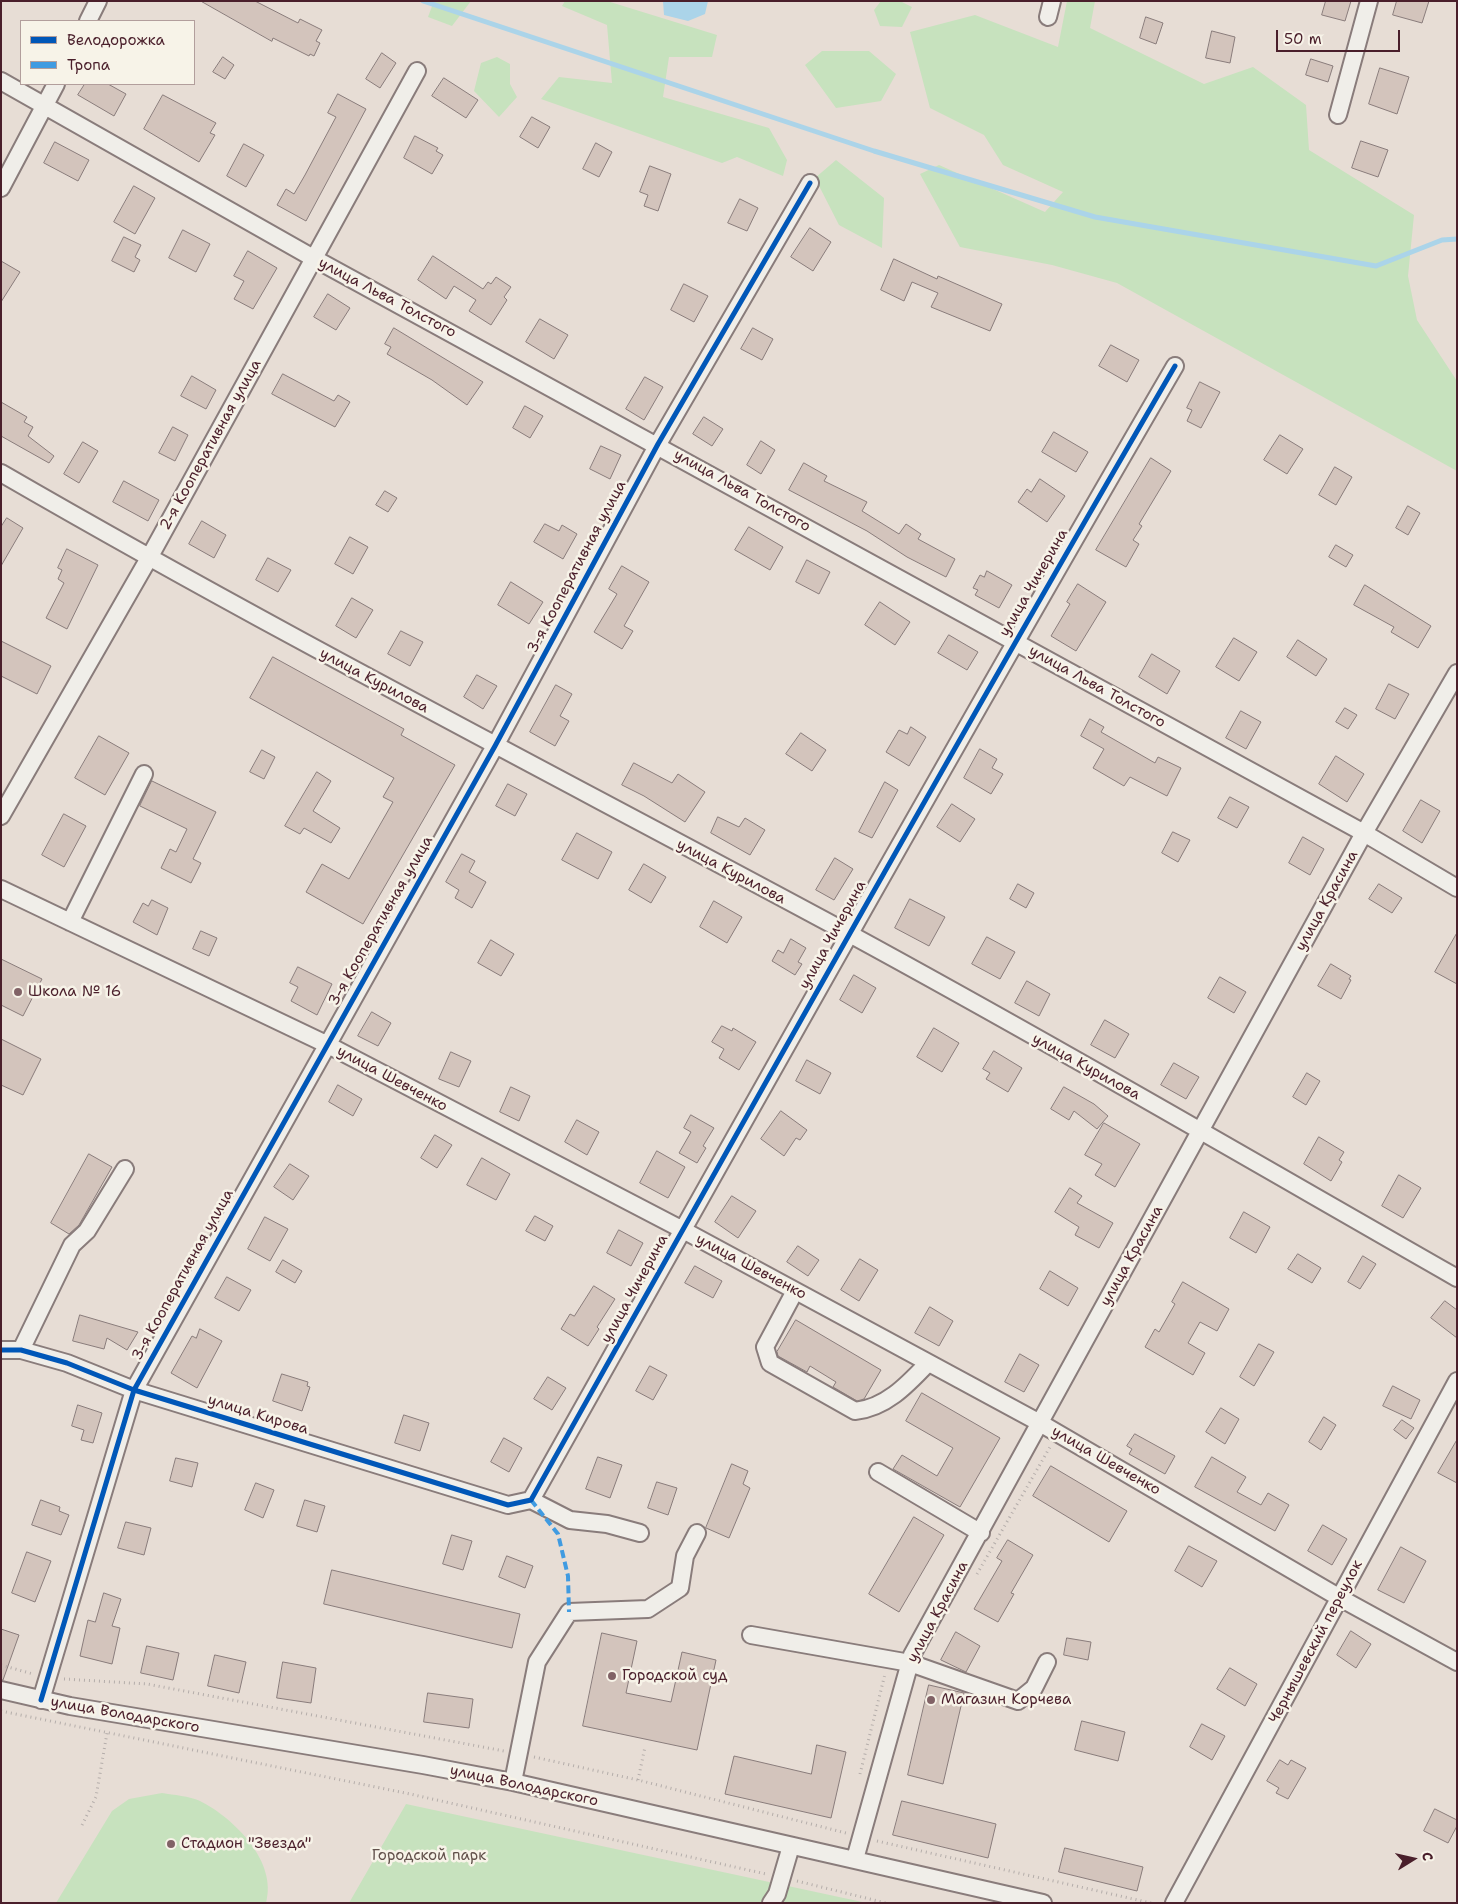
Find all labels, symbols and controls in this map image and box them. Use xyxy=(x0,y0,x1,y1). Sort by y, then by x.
legend xyxy=(20,20,195,85)
scale bar xyxy=(1278,20,1402,52)
text: 50 m xyxy=(1284,29,1322,49)
text: Велодорожка xyxy=(67,30,165,50)
text: Тропа xyxy=(67,55,110,75)
street label: улица Льва Толстого xyxy=(315,254,459,342)
street label: 2-я Кооперативная улица xyxy=(157,357,265,533)
street label: улица Льва Толстого xyxy=(670,446,814,536)
street label: 3-я Кооперативная улица xyxy=(524,478,630,656)
street label: улица Чичерина xyxy=(996,526,1072,640)
street label: улица Льва Толстого xyxy=(1025,642,1169,732)
street label: улица Курилова xyxy=(316,645,432,717)
street label: 3-я Кооперативная улица xyxy=(325,833,437,1009)
street label: улица Курилова xyxy=(673,836,789,908)
street label: улица Красина xyxy=(1292,847,1362,955)
street label: улица Чичерина xyxy=(796,878,870,992)
place label: Школа № 16 xyxy=(28,983,121,1001)
marker: Школа № 16 xyxy=(12,986,24,998)
street label: улица Курилова xyxy=(1029,1030,1143,1104)
street label: улица Шевченко xyxy=(334,1042,450,1116)
street label: 3-я Кооперативная улица xyxy=(128,1186,238,1364)
street label: улица Красина xyxy=(1097,1202,1167,1310)
street label: улица Шевченко xyxy=(693,1230,809,1304)
street label: улица Чичерина xyxy=(598,1232,672,1346)
street label: улица Кирова xyxy=(206,1391,310,1439)
street label: улица Шевченко xyxy=(1048,1422,1164,1500)
street label: Чернышевский переулок xyxy=(1265,1557,1367,1727)
street label: улица Красина xyxy=(904,1558,972,1666)
place label: Городской суд xyxy=(622,1667,728,1685)
marker: Городской суд xyxy=(606,1670,618,1682)
place label: Магазин Корчева xyxy=(941,1691,1071,1709)
street label: улица Володарского xyxy=(49,1693,201,1737)
marker: Магазин Корчева xyxy=(925,1694,937,1706)
street label: улица Володарского xyxy=(448,1762,600,1810)
north arrow xyxy=(1388,1834,1438,1884)
place label: Стадион "Звезда" xyxy=(181,1835,311,1853)
marker: Стадион "Звезда" xyxy=(165,1838,177,1850)
park label: Городской парк xyxy=(372,1847,486,1865)
text: С xyxy=(1418,1851,1437,1862)

